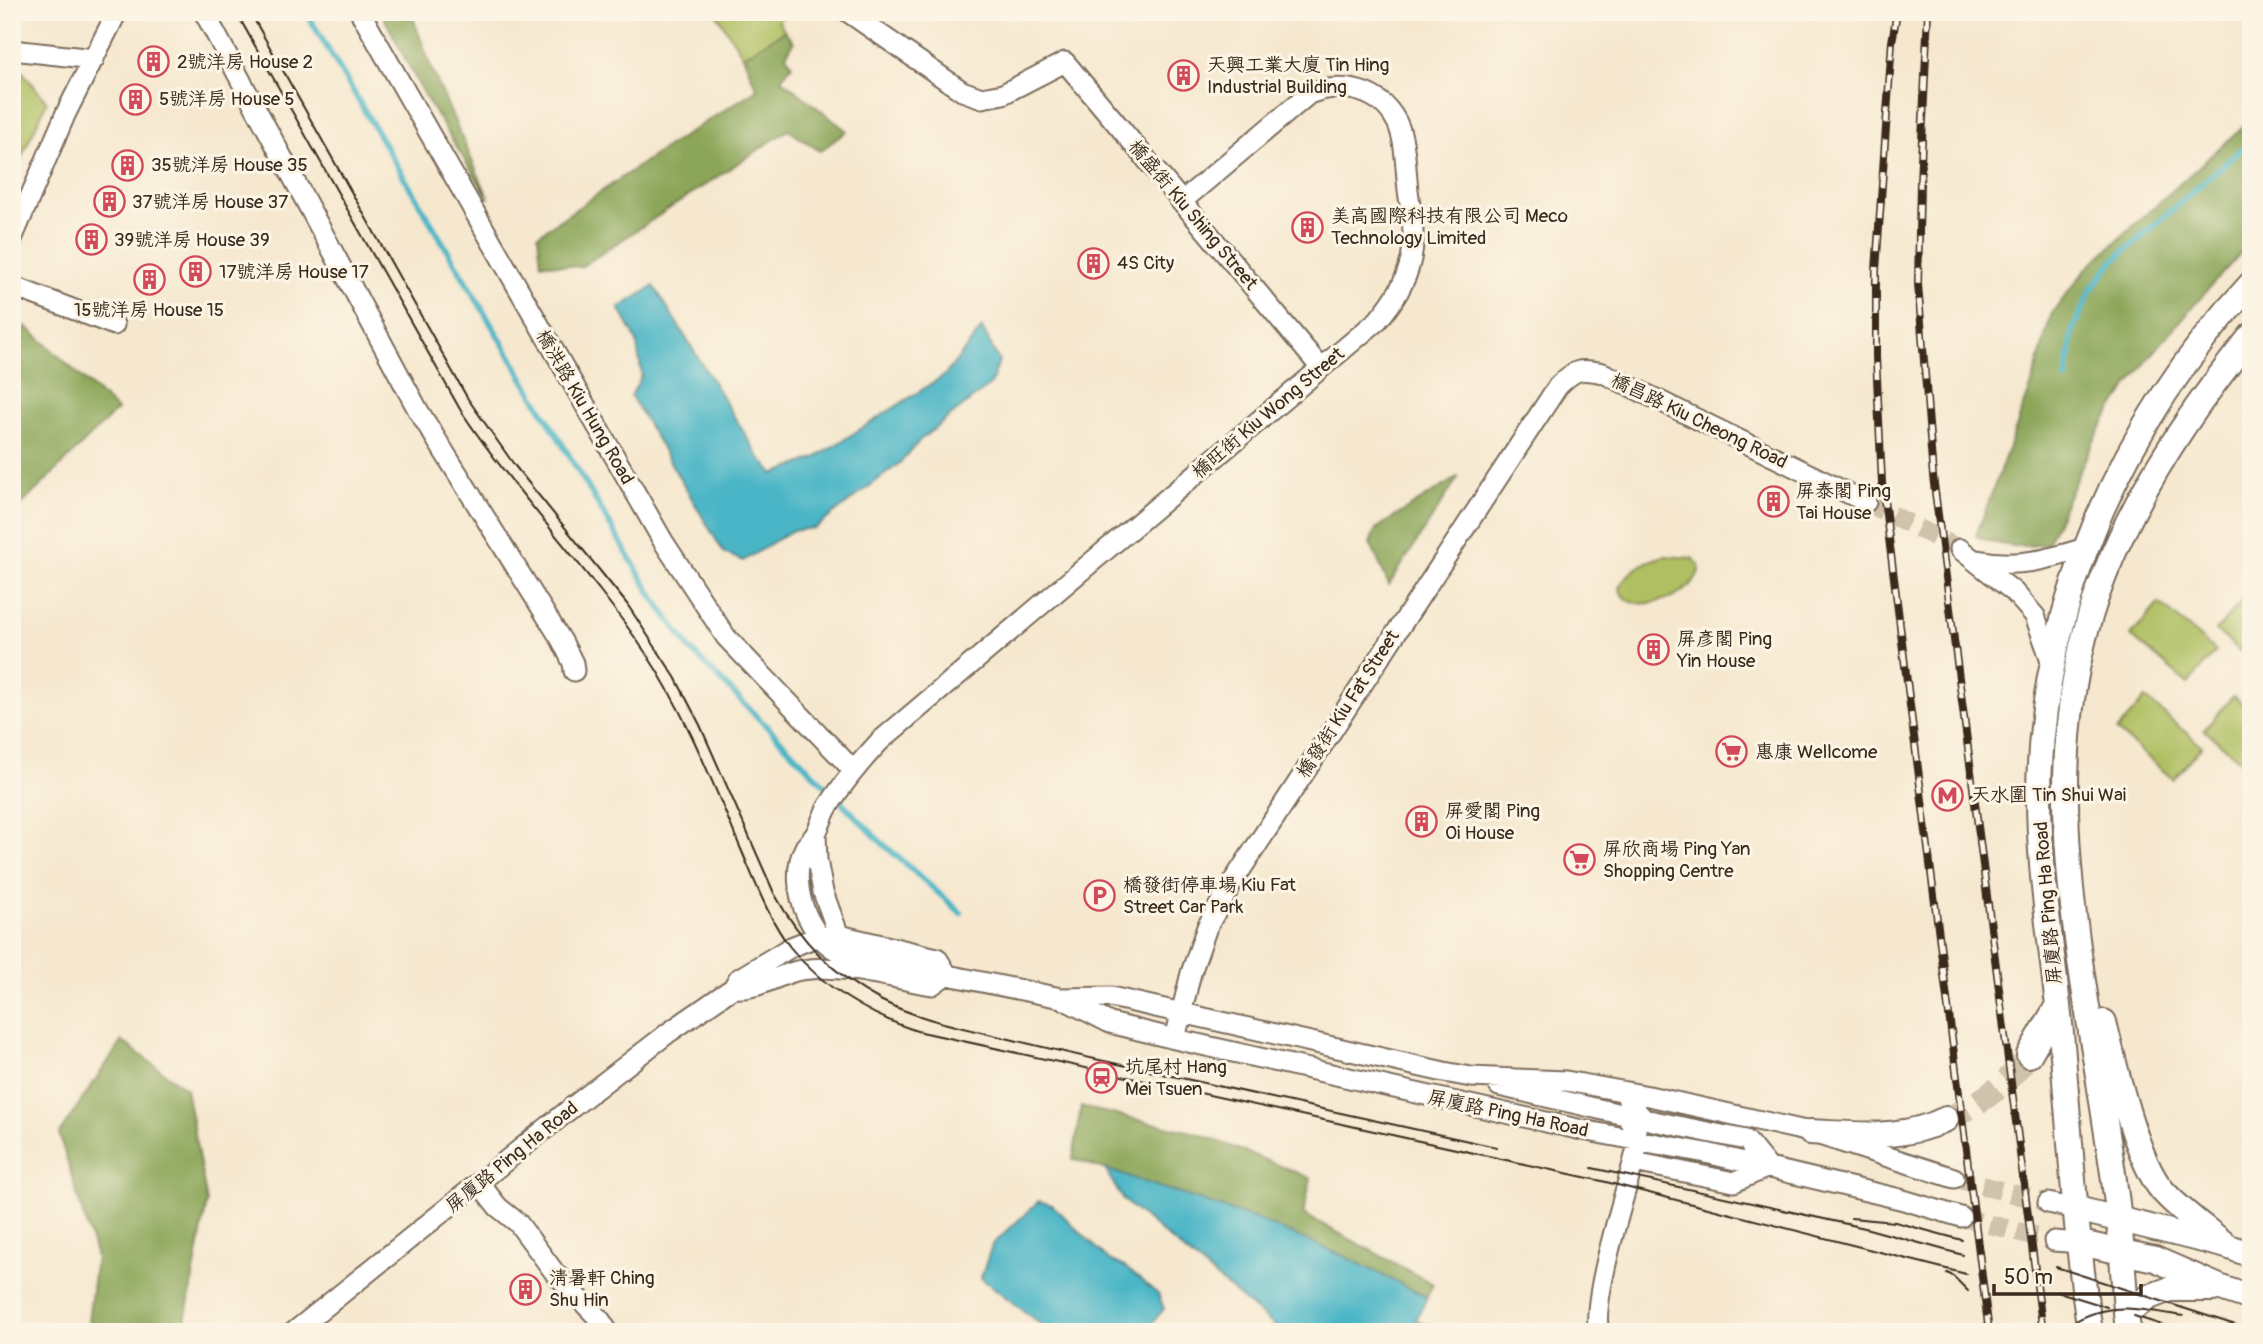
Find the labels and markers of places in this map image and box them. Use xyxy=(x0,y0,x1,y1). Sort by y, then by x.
building icon: 2號洋房 House 2 xyxy=(137,45,171,79)
place label: 2號洋房 House 2 xyxy=(177,50,313,74)
place label: 天興工業大廈 Tin Hing Industrial Building xyxy=(1207,53,1389,99)
building icon: 天興工業大廈 Tin Hing Industrial Building xyxy=(1167,59,1201,93)
building icon: 5號洋房 House 5 xyxy=(119,82,153,116)
place label: 5號洋房 House 5 xyxy=(159,87,295,111)
building icon: 35號洋房 House 35 xyxy=(111,148,145,182)
place label: 35號洋房 House 35 xyxy=(151,153,308,177)
building icon: 37號洋房 House 37 xyxy=(92,185,126,219)
place label: 37號洋房 House 37 xyxy=(132,190,288,214)
place label: 美高國際科技有限公司 Meco Technology Limited xyxy=(1331,204,1568,250)
building icon: 美高國際科技有限公司 Meco Technology Limited xyxy=(1291,210,1325,244)
building icon: 39號洋房 House 39 xyxy=(74,223,108,257)
place label: 39號洋房 House 39 xyxy=(114,228,270,252)
building icon: 4S City xyxy=(1077,246,1111,280)
place label: 4S City xyxy=(1117,251,1174,275)
building icon: 17號洋房 House 17 xyxy=(179,255,213,289)
place label: 17號洋房 House 17 xyxy=(219,260,369,284)
building icon: 15號洋房 House 15 xyxy=(132,262,166,296)
place label: 15號洋房 House 15 xyxy=(74,298,224,322)
place label: 屏泰閣 Ping Tai House xyxy=(1796,479,1891,525)
building icon: 屏泰閣 Ping Tai House xyxy=(1756,485,1790,519)
place label: 屏彥閣 Ping Yin House xyxy=(1676,627,1772,673)
building icon: 屏彥閣 Ping Yin House xyxy=(1637,633,1671,667)
supermarket icon: 惠康 Wellcome xyxy=(1715,735,1749,769)
place label: 惠康 Wellcome xyxy=(1755,740,1878,764)
metro station icon: 天水圍 Tin Shui Wai xyxy=(1931,778,1965,812)
place label: 天水圍 Tin Shui Wai xyxy=(1971,783,2126,807)
place label: 屏愛閣 Ping Oi House xyxy=(1445,799,1540,845)
building icon: 屏愛閣 Ping Oi House xyxy=(1405,805,1439,839)
place label: 屏欣商場 Ping Yan Shopping Centre xyxy=(1603,837,1751,883)
supermarket icon: 屏欣商場 Ping Yan Shopping Centre xyxy=(1563,843,1597,877)
place label: 橋發街停車場 Kiu Fat Street Car Park xyxy=(1123,873,1296,919)
parking icon: 橋發街停車場 Kiu Fat Street Car Park xyxy=(1083,879,1117,913)
place label: 坑尾村 Hang Mei Tsuen xyxy=(1125,1055,1227,1101)
station icon: 坑尾村 Hang Mei Tsuen xyxy=(1085,1061,1119,1095)
place label: 清暑軒 Ching Shu Hin xyxy=(549,1266,654,1312)
building icon: 清暑軒 Ching Shu Hin xyxy=(509,1272,543,1306)

